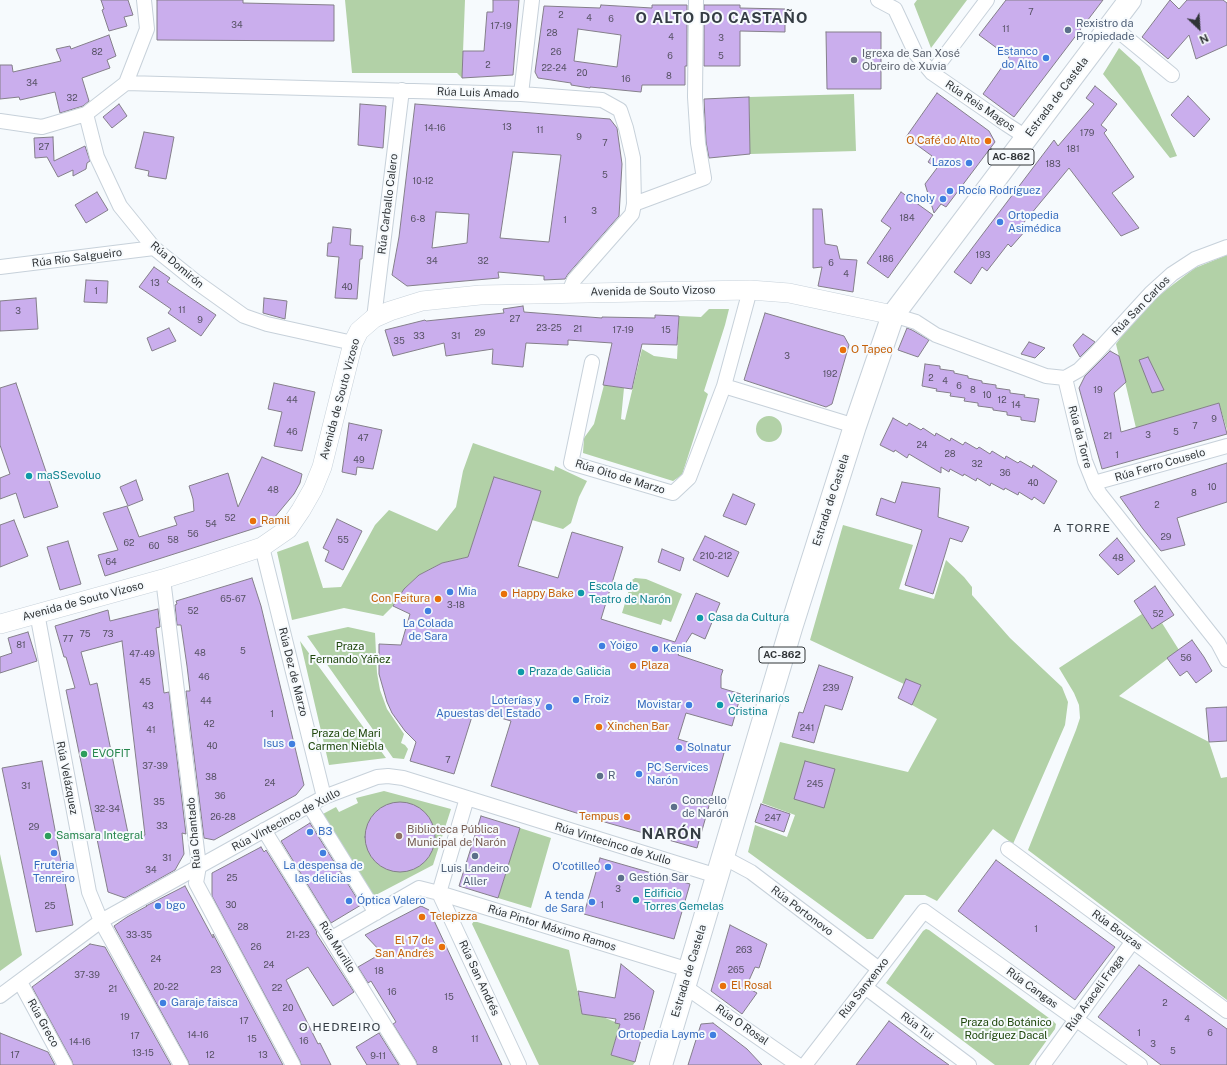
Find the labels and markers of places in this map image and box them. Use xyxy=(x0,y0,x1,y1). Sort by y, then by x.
place label: Rexistro da Propiedade xyxy=(1076,17,1134,43)
marker: Rexistro da Propiedade xyxy=(1063,25,1073,35)
place label: Estanco do Alto xyxy=(997,45,1038,71)
place label: Igrexa de San Xosé Obreiro de Xuvia xyxy=(862,47,960,73)
marker: Estanco do Alto xyxy=(1041,53,1051,63)
marker: Igrexa de San Xosé Obreiro de Xuvia xyxy=(849,55,859,65)
place label: O Café do Alto xyxy=(906,134,980,148)
marker: O Café do Alto xyxy=(983,136,993,146)
place label: Lazos xyxy=(932,156,961,170)
marker: Lazos xyxy=(964,158,974,168)
place label: Rocío Rodríguez xyxy=(958,184,1040,198)
marker: Rocío Rodríguez xyxy=(945,186,955,196)
place label: Choly xyxy=(906,192,935,206)
marker: Choly xyxy=(938,194,948,204)
place label: Ortopedia Asimédica xyxy=(1008,209,1061,235)
marker: Ortopedia Asimédica xyxy=(995,217,1005,227)
place label: O Tapeo xyxy=(851,343,893,357)
marker: O Tapeo xyxy=(838,345,848,355)
place label: maSSevoluo xyxy=(37,469,101,483)
marker: maSSevoluo xyxy=(24,471,34,481)
place label: Ramil xyxy=(261,514,290,528)
marker: Ramil xyxy=(248,516,258,526)
place label: Escola de Teatro de Narón xyxy=(589,580,671,606)
place label: Mia xyxy=(458,585,477,599)
marker: Mia xyxy=(445,587,455,597)
place label: Happy Bake xyxy=(512,587,574,601)
marker: Escola de Teatro de Narón xyxy=(576,588,586,598)
marker: Happy Bake xyxy=(499,589,509,599)
place label: Con Feitura xyxy=(371,592,430,606)
marker: Con Feitura xyxy=(433,594,443,604)
marker: La Colada de Sara xyxy=(423,606,433,616)
place label: Casa da Cultura xyxy=(708,611,789,625)
marker: Casa da Cultura xyxy=(695,613,705,623)
place label: La Colada de Sara xyxy=(403,617,453,643)
place label: Yoigo xyxy=(610,639,638,653)
marker: Yoigo xyxy=(597,641,607,651)
place label: Kenia xyxy=(663,642,692,656)
marker: Kenia xyxy=(650,644,660,654)
place label: Plaza xyxy=(641,659,669,673)
marker: Plaza xyxy=(628,661,638,671)
place label: Praza de Galicia xyxy=(529,665,611,679)
marker: Praza de Galicia xyxy=(516,667,526,677)
place label: Veterinarios Cristina xyxy=(728,692,790,718)
place label: Froiz xyxy=(584,693,609,707)
place label: Loterías y Apuestas del Estado xyxy=(436,694,541,720)
marker: Froiz xyxy=(571,695,581,705)
place label: Movistar xyxy=(637,698,681,712)
marker: Movistar xyxy=(684,700,694,710)
marker: Veterinarios Cristina xyxy=(715,700,725,710)
marker: Loterías y Apuestas del Estado xyxy=(544,702,554,712)
place label: Xinchen Bar xyxy=(607,720,669,734)
marker: Xinchen Bar xyxy=(594,722,604,732)
place label: Isus xyxy=(263,737,284,751)
marker: Isus xyxy=(287,739,297,749)
place label: Solnatur xyxy=(687,741,731,755)
marker: Solnatur xyxy=(674,743,684,753)
place label: EVOFIT xyxy=(92,747,130,761)
marker: EVOFIT xyxy=(79,749,89,759)
place label: PC Services Narón xyxy=(647,761,708,787)
place label: R xyxy=(608,769,615,783)
marker: PC Services Narón xyxy=(634,769,644,779)
marker: R xyxy=(595,771,605,781)
place label: Concello de Narón xyxy=(682,794,729,820)
marker: Concello de Narón xyxy=(669,802,679,812)
place label: Tempus xyxy=(579,810,619,824)
marker: Tempus xyxy=(622,812,632,822)
place label: Biblioteca Pública Municipal de Narón xyxy=(407,823,506,849)
place label: B3 xyxy=(318,825,332,839)
marker: B3 xyxy=(305,827,315,837)
place label: Samsara Integral xyxy=(56,829,143,843)
marker: Samsara Integral xyxy=(43,831,53,841)
marker: Biblioteca Pública Municipal de Narón xyxy=(394,831,404,841)
marker: Fruteria Tenreiro xyxy=(49,848,59,858)
marker: La despensa de las delicias xyxy=(318,848,328,858)
marker: Luis Landeiro Aller xyxy=(470,851,480,861)
place label: Fruteria Tenreiro xyxy=(33,859,75,885)
place label: La despensa de las delicias xyxy=(283,859,363,885)
place label: O'cotilleo xyxy=(552,860,600,874)
place label: Luis Landeiro Aller xyxy=(441,862,509,888)
marker: O'cotilleo xyxy=(603,862,613,872)
place label: Gestión Sar xyxy=(629,871,689,885)
marker: Gestión Sar xyxy=(616,873,626,883)
place label: Edificio Torres Gemelas xyxy=(644,887,724,913)
place label: A tenda de Sara xyxy=(544,889,584,915)
place label: Óptica Valero xyxy=(357,894,426,908)
marker: Edificio Torres Gemelas xyxy=(631,895,641,905)
marker: Óptica Valero xyxy=(344,896,354,906)
marker: A tenda de Sara xyxy=(587,897,597,907)
place label: bgo xyxy=(166,899,185,913)
marker: bgo xyxy=(153,901,163,911)
place label: Telepizza xyxy=(430,910,477,924)
marker: Telepizza xyxy=(417,912,427,922)
place label: El 17 de San Andrés xyxy=(375,934,434,960)
marker: El 17 de San Andrés xyxy=(437,942,447,952)
place label: El Rosal xyxy=(731,979,772,993)
marker: El Rosal xyxy=(718,981,728,991)
place label: Garaje faisca xyxy=(171,996,238,1010)
marker: Garaje faisca xyxy=(158,998,168,1008)
place label: Ortopedia Layme xyxy=(618,1028,705,1042)
marker: Ortopedia Layme xyxy=(708,1030,718,1040)

